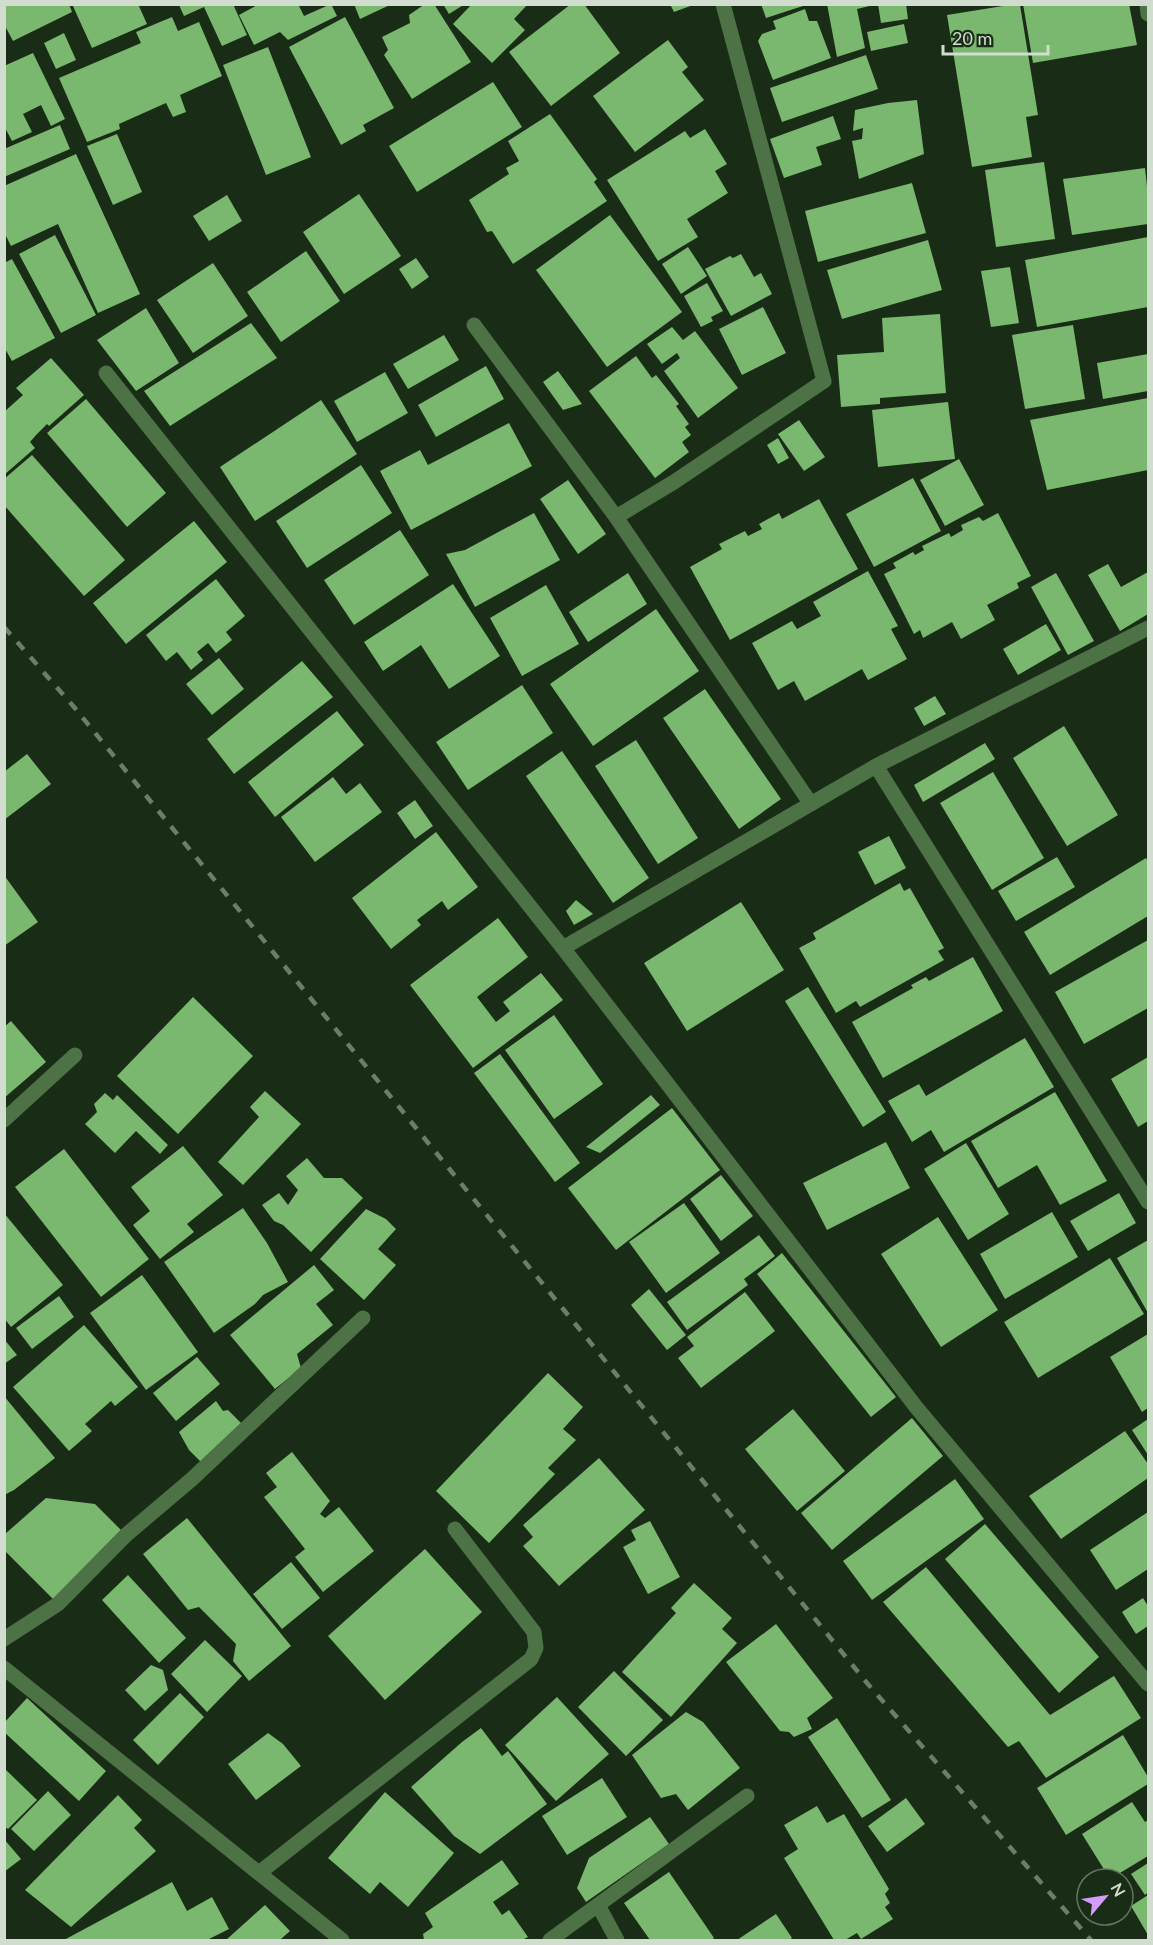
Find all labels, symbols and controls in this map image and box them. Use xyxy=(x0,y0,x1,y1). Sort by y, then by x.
scale bar xyxy=(943,18,1048,56)
text: 20 m xyxy=(952,27,992,49)
north arrow xyxy=(1075,1867,1135,1927)
text: N xyxy=(1107,1879,1130,1899)

